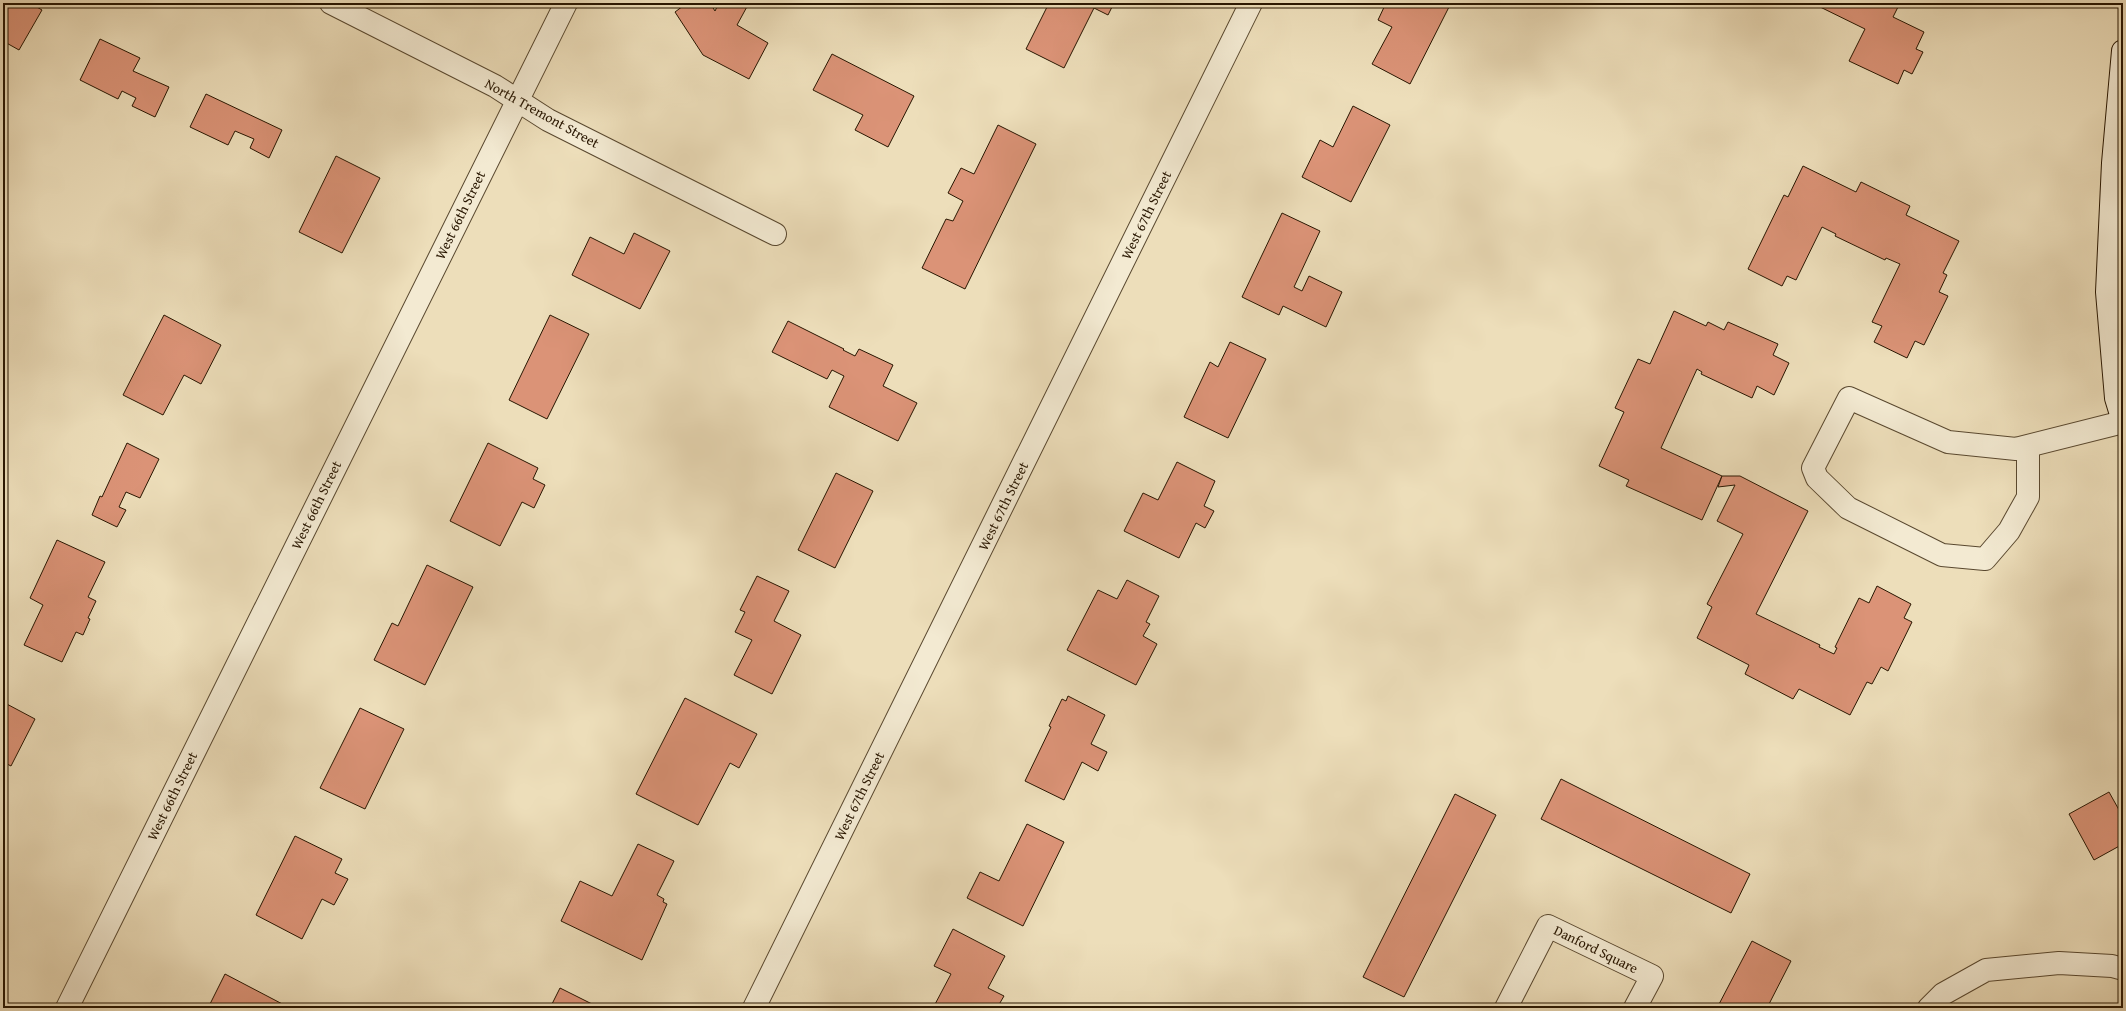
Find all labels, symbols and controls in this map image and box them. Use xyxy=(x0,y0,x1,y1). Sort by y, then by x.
street label: North Tremont Street xyxy=(481,73,603,153)
street label: West 66th Street xyxy=(430,167,490,263)
street label: West 67th Street xyxy=(1116,167,1176,263)
street label: West 66th Street xyxy=(286,457,346,553)
street label: West 67th Street xyxy=(973,458,1033,554)
street label: West 66th Street xyxy=(142,748,202,844)
street label: West 67th Street xyxy=(829,748,889,844)
street label: Danford Square xyxy=(1551,920,1642,978)

